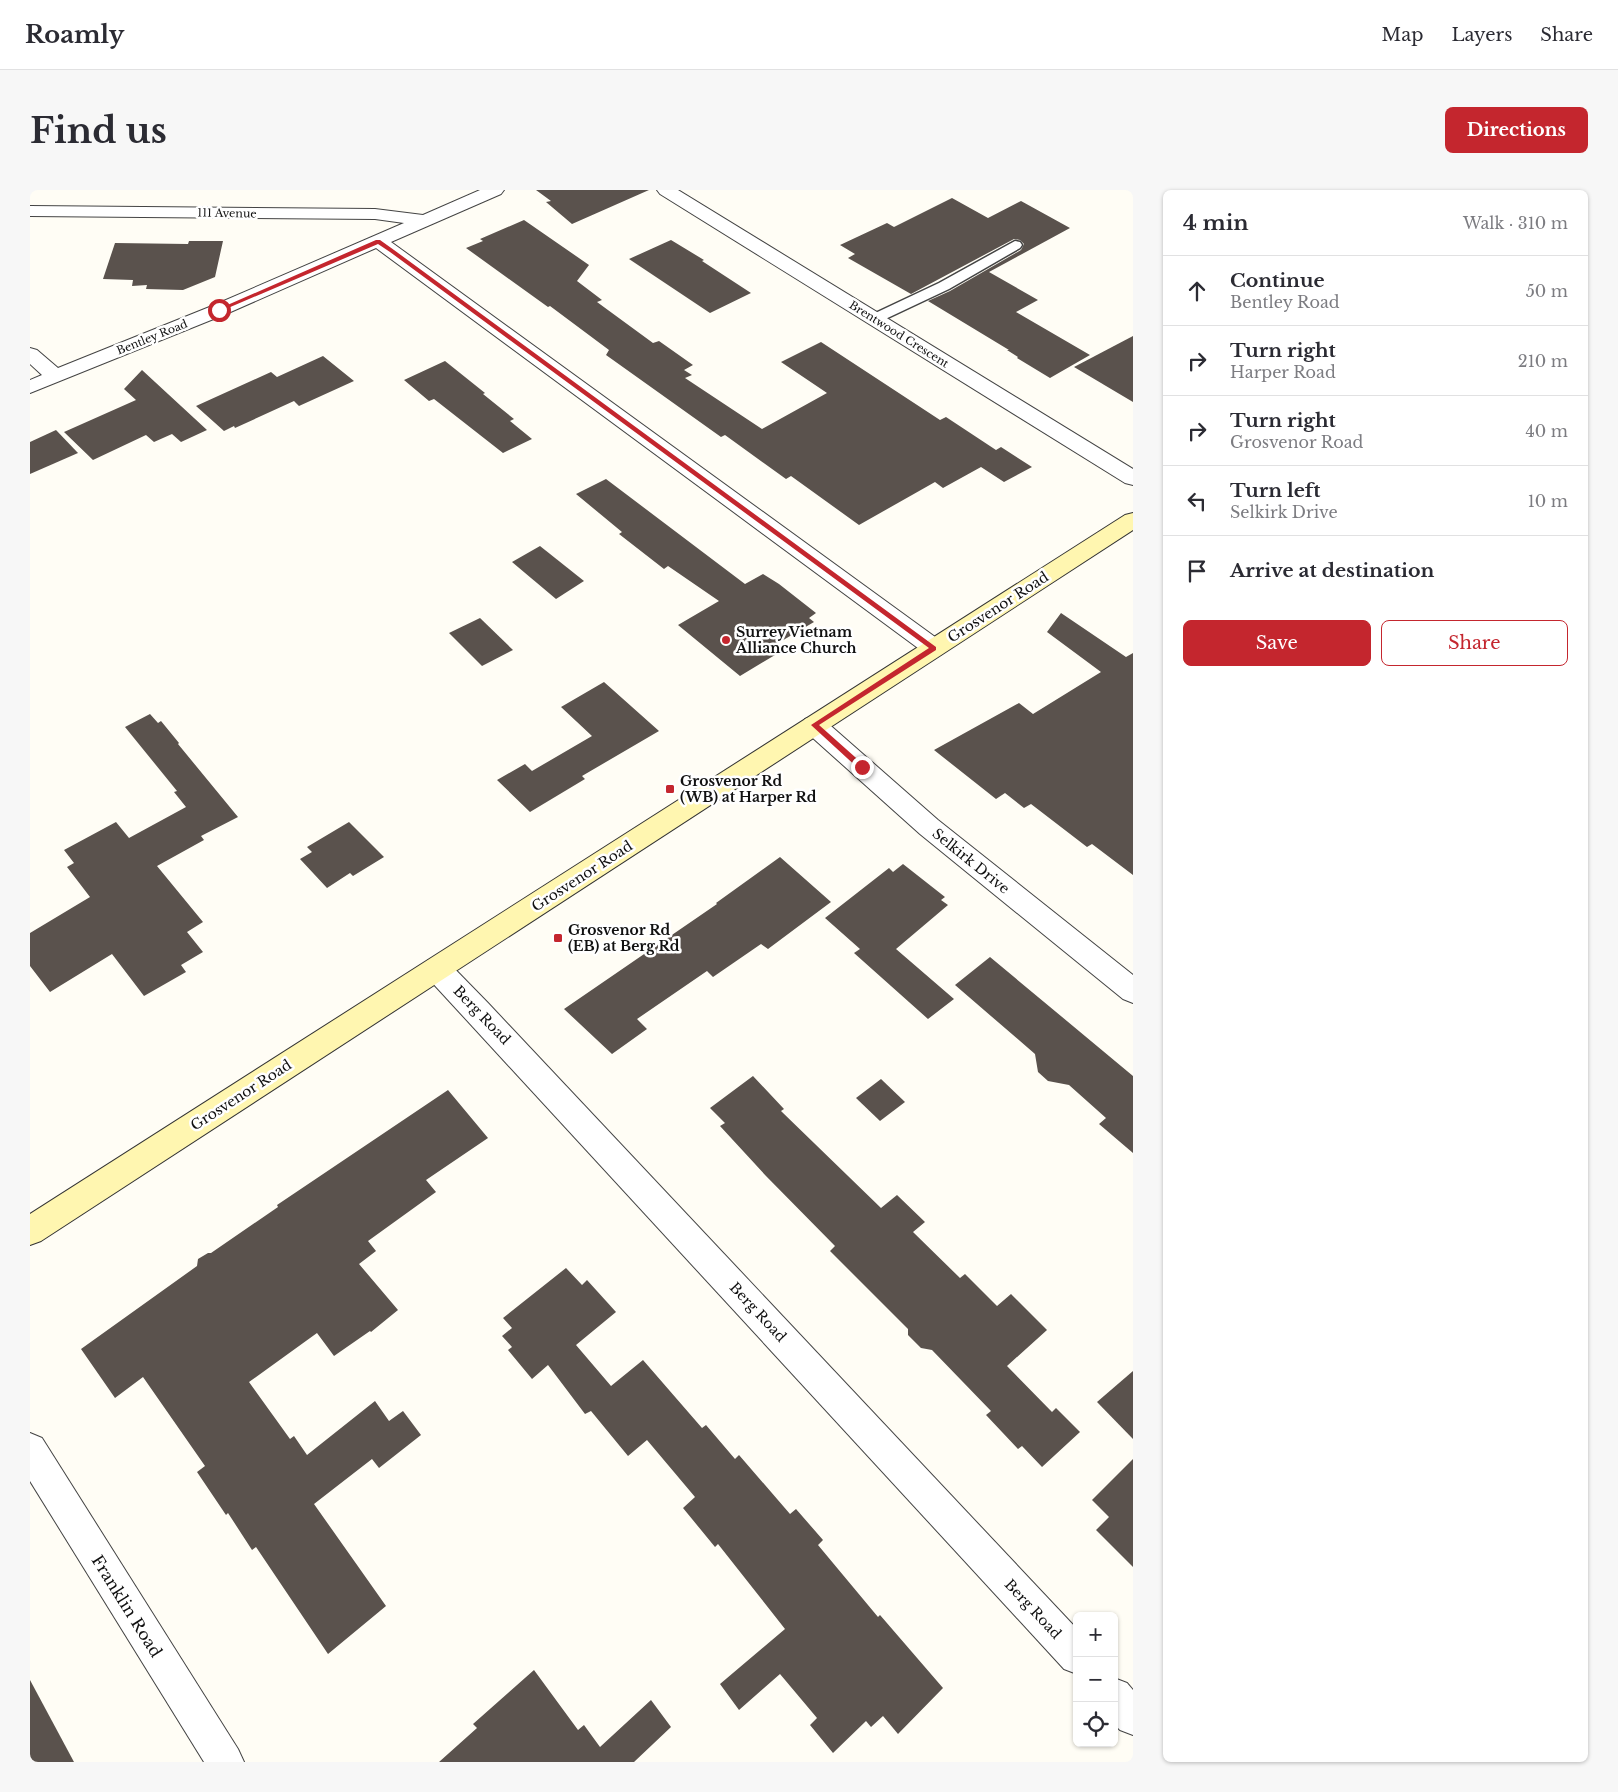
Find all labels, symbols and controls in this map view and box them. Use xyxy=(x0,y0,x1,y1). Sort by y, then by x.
text: Roamly xyxy=(25,20,124,49)
text: Map xyxy=(1382,24,1423,46)
text: Layers xyxy=(1451,24,1512,46)
text: Share xyxy=(1540,24,1593,46)
button: Directions xyxy=(1445,107,1588,153)
text: Find us xyxy=(30,109,167,152)
street label: 111 Avenue xyxy=(197,205,257,221)
text: 4 min xyxy=(1183,210,1249,236)
text: Walk · 310 m xyxy=(1463,213,1568,233)
text: Continue xyxy=(1230,269,1325,292)
icon: ahead xyxy=(1183,277,1211,305)
text: 50 m xyxy=(1526,281,1568,301)
text: Bentley Road xyxy=(1230,292,1340,312)
street label: Brentwood Crescent xyxy=(847,298,952,371)
route start xyxy=(208,299,231,322)
street label: Bentley Road xyxy=(114,316,190,358)
text: Turn right xyxy=(1230,339,1336,362)
icon: right xyxy=(1183,347,1211,375)
text: 210 m xyxy=(1518,351,1568,371)
text: Harper Road xyxy=(1230,362,1336,382)
text: Turn right xyxy=(1230,409,1336,432)
icon: right xyxy=(1183,417,1211,445)
text: 40 m xyxy=(1525,421,1568,441)
text: Grosvenor Road xyxy=(1230,432,1363,452)
text: Turn left xyxy=(1230,479,1321,502)
icon: left xyxy=(1183,487,1211,515)
text: 10 m xyxy=(1528,491,1568,511)
text: Selkirk Drive xyxy=(1230,502,1338,522)
icon: arrive xyxy=(1183,557,1211,585)
text: Arrive at destination xyxy=(1230,559,1434,582)
street label: Grosvenor Road xyxy=(944,567,1052,646)
button: Save xyxy=(1183,620,1371,666)
button: Share xyxy=(1381,620,1568,666)
place label: Surrey Vietnam Alliance Church xyxy=(735,623,857,657)
marker: Surrey Vietnam Alliance Church xyxy=(720,634,732,646)
route end xyxy=(851,756,874,779)
place label: Grosvenor Rd (WB) at Harper Rd xyxy=(680,772,817,806)
marker: Grosvenor Rd (WB) at Harper Rd xyxy=(664,783,676,795)
street label: Selkirk Drive xyxy=(929,824,1013,898)
street label: Grosvenor Road xyxy=(528,836,636,915)
place label: Grosvenor Rd (EB) at Berg Rd xyxy=(568,921,680,955)
marker: Grosvenor Rd (EB) at Berg Rd xyxy=(552,932,564,944)
street label: Berg Road xyxy=(449,982,515,1049)
street label: Grosvenor Road xyxy=(187,1055,295,1134)
street label: Berg Road xyxy=(726,1278,791,1346)
street label: Franklin Road xyxy=(88,1551,167,1661)
street label: Berg Road xyxy=(1001,1575,1066,1643)
map controls xyxy=(1073,1612,1118,1747)
button: + xyxy=(1073,1612,1118,1657)
button: − xyxy=(1073,1657,1118,1702)
button: locate xyxy=(1073,1702,1118,1747)

